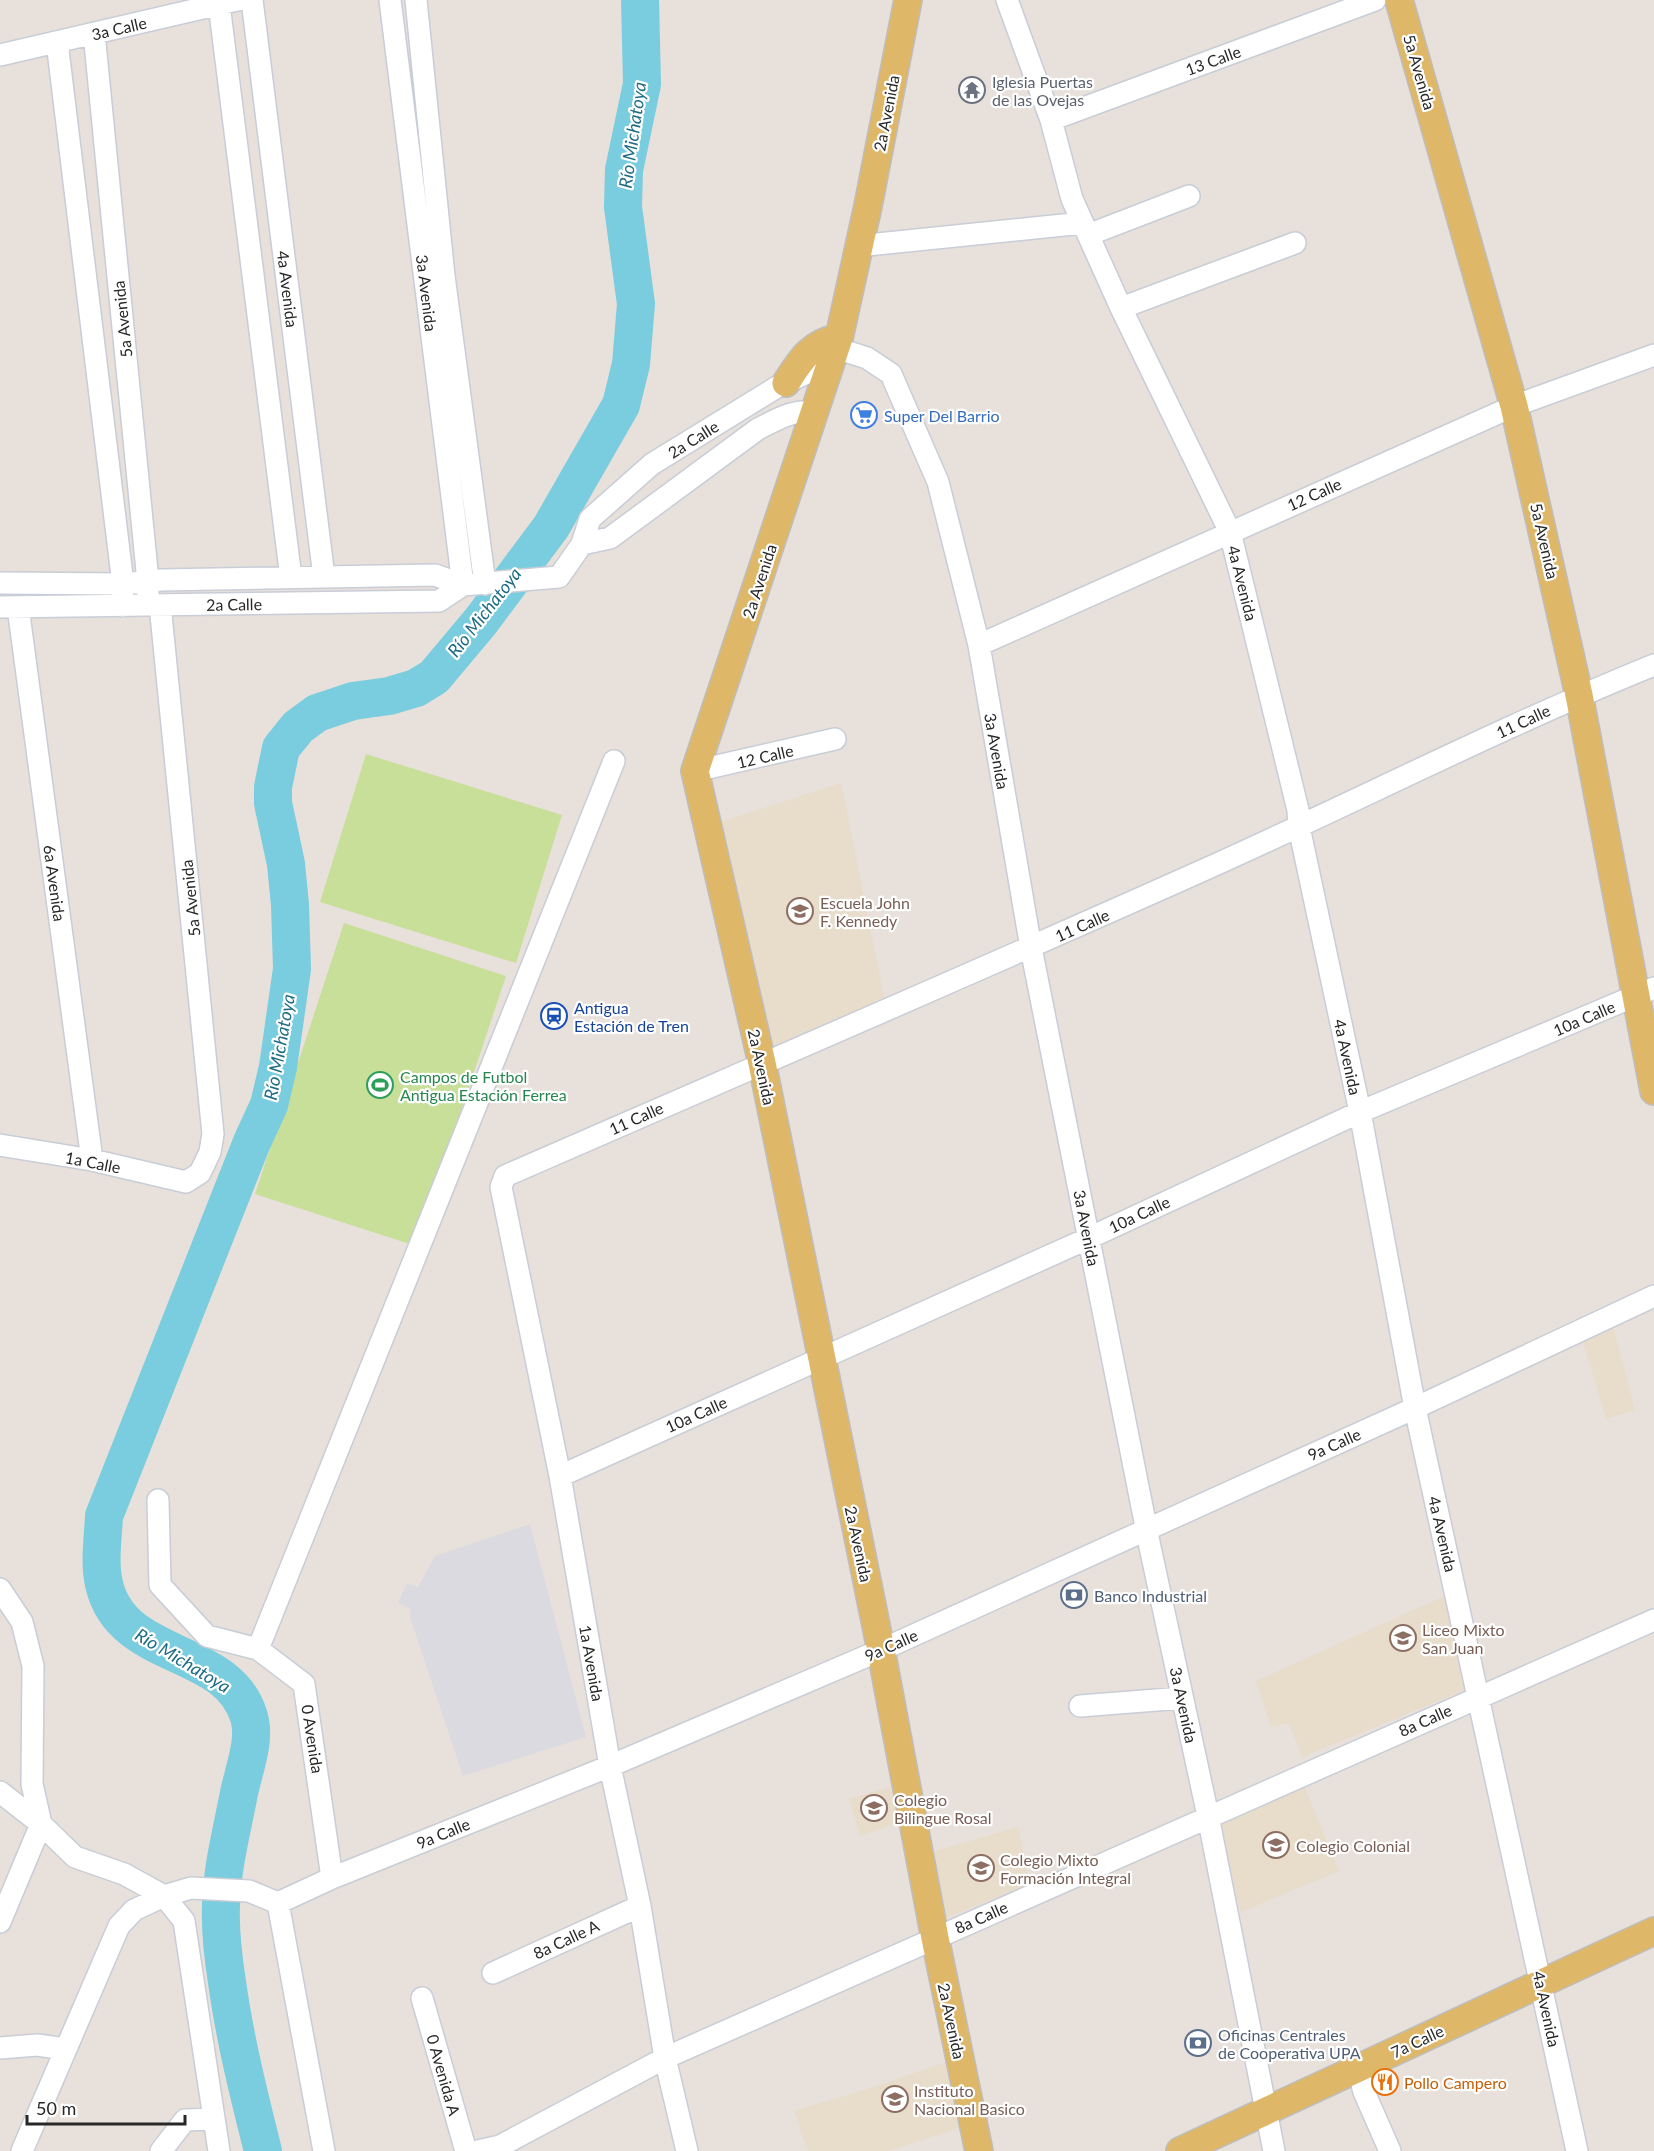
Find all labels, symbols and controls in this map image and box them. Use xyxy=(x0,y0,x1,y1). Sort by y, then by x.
street label: 3a Calle xyxy=(90,12,148,44)
street label: 5a Avenida xyxy=(1400,32,1440,112)
street label: 13 Calle xyxy=(1183,41,1243,79)
place label: Iglesia Puertas de las Ovejas xyxy=(992,72,1093,109)
street label: 2a Avenida xyxy=(869,73,903,153)
temple icon: Iglesia Puertas de las Ovejas xyxy=(957,75,987,105)
water label: Río Michatoya xyxy=(614,80,650,190)
street label: 4a Avenida xyxy=(274,250,302,328)
street label: 3a Avenida xyxy=(413,254,441,332)
street label: 5a Avenida xyxy=(109,280,135,358)
supermarket icon: Super Del Barrio xyxy=(849,400,879,430)
place label: Super Del Barrio xyxy=(884,406,1000,425)
street label: 2a Calle xyxy=(664,416,722,462)
street label: 12 Calle xyxy=(1284,474,1344,514)
street label: 5a Avenida xyxy=(1527,501,1563,581)
street label: 2a Avenida xyxy=(738,541,780,621)
street label: 4a Avenida xyxy=(1224,543,1262,623)
water label: Río Michatoya xyxy=(442,563,526,661)
street label: 2a Calle xyxy=(206,594,262,614)
street label: 11 Calle xyxy=(1493,700,1553,742)
street label: 3a Avenida xyxy=(981,711,1013,791)
street label: 12 Calle xyxy=(735,740,795,772)
street label: 6a Avenida xyxy=(40,843,70,923)
street label: 5a Avenida xyxy=(177,859,203,937)
place label: Escuela John F. Kennedy xyxy=(820,893,910,930)
school or university icon: Escuela John F. Kennedy xyxy=(785,896,815,926)
street label: 11 Calle xyxy=(1052,905,1112,945)
water label: Río Michatoya xyxy=(259,992,299,1102)
street label: 10a Calle xyxy=(1550,997,1618,1039)
place label: Antigua Estación de Tren xyxy=(574,998,689,1035)
station icon: Antigua Estación de Tren xyxy=(539,1001,569,1031)
street label: 4a Avenida xyxy=(1331,1017,1365,1097)
street label: 2a Avenida xyxy=(745,1027,779,1107)
place label: Campos de Futbol Antigua Estación Ferrea xyxy=(400,1067,567,1104)
sports icon: Campos de Futbol Antigua Estación Ferrea xyxy=(365,1070,395,1100)
street label: 11 Calle xyxy=(606,1098,666,1138)
street label: 1a Calle xyxy=(64,1147,122,1177)
street label: 3a Avenida xyxy=(1070,1188,1104,1268)
street label: 10a Calle xyxy=(1105,1192,1173,1236)
street label: 10a Calle xyxy=(662,1392,730,1436)
street label: 9a Calle xyxy=(1305,1424,1363,1464)
street label: 4a Avenida xyxy=(1425,1494,1461,1574)
street label: 2a Avenida xyxy=(842,1504,876,1584)
bank icon: Banco Industrial xyxy=(1059,1580,1089,1610)
place label: Banco Industrial xyxy=(1094,1586,1207,1605)
place label: Liceo Mixto San Juan xyxy=(1422,1620,1504,1657)
water label: Río Michatoya xyxy=(131,1623,235,1697)
street label: 1a Avenida xyxy=(576,1623,608,1703)
school or university icon: Liceo Mixto San Juan xyxy=(1388,1623,1418,1653)
street label: 9a Calle xyxy=(862,1625,920,1665)
street label: 3a Avenida xyxy=(1167,1665,1201,1745)
street label: 8a Calle xyxy=(1396,1700,1454,1740)
street label: 0 Avenida xyxy=(298,1703,328,1775)
place label: Colegio Bilingue Rosal xyxy=(894,1790,992,1827)
school or university icon: Colegio Bilingue Rosal xyxy=(859,1793,889,1823)
street label: 9a Calle xyxy=(413,1814,473,1852)
school or university icon: Colegio Colonial xyxy=(1261,1830,1291,1860)
place label: Colegio Colonial xyxy=(1296,1836,1410,1855)
place label: Colegio Mixto Formación Integral xyxy=(1000,1850,1131,1887)
school or university icon: Colegio Mixto Formación Integral xyxy=(966,1853,996,1883)
street label: 8a Calle xyxy=(952,1897,1010,1937)
street label: 8a Calle A xyxy=(530,1915,602,1962)
street label: 4a Avenida xyxy=(1530,1969,1564,2049)
street label: 2a Avenida xyxy=(935,1981,969,2061)
street label: 7a Calle xyxy=(1388,2021,1446,2061)
place label: Oficinas Centrales de Cooperativa UPA xyxy=(1218,2025,1361,2062)
bank icon: Oficinas Centrales de Cooperativa UPA xyxy=(1183,2028,1213,2058)
street label: 0 Avenida A xyxy=(423,2032,465,2118)
restaurant icon: Pollo Campero xyxy=(1370,2067,1400,2097)
place label: Pollo Campero xyxy=(1404,2073,1507,2092)
place label: Instituto Nacional Basico xyxy=(914,2081,1025,2118)
school or university icon: Instituto Nacional Basico xyxy=(880,2084,910,2114)
scale bar xyxy=(27,2088,184,2126)
text: 50 m xyxy=(36,2097,76,2119)

